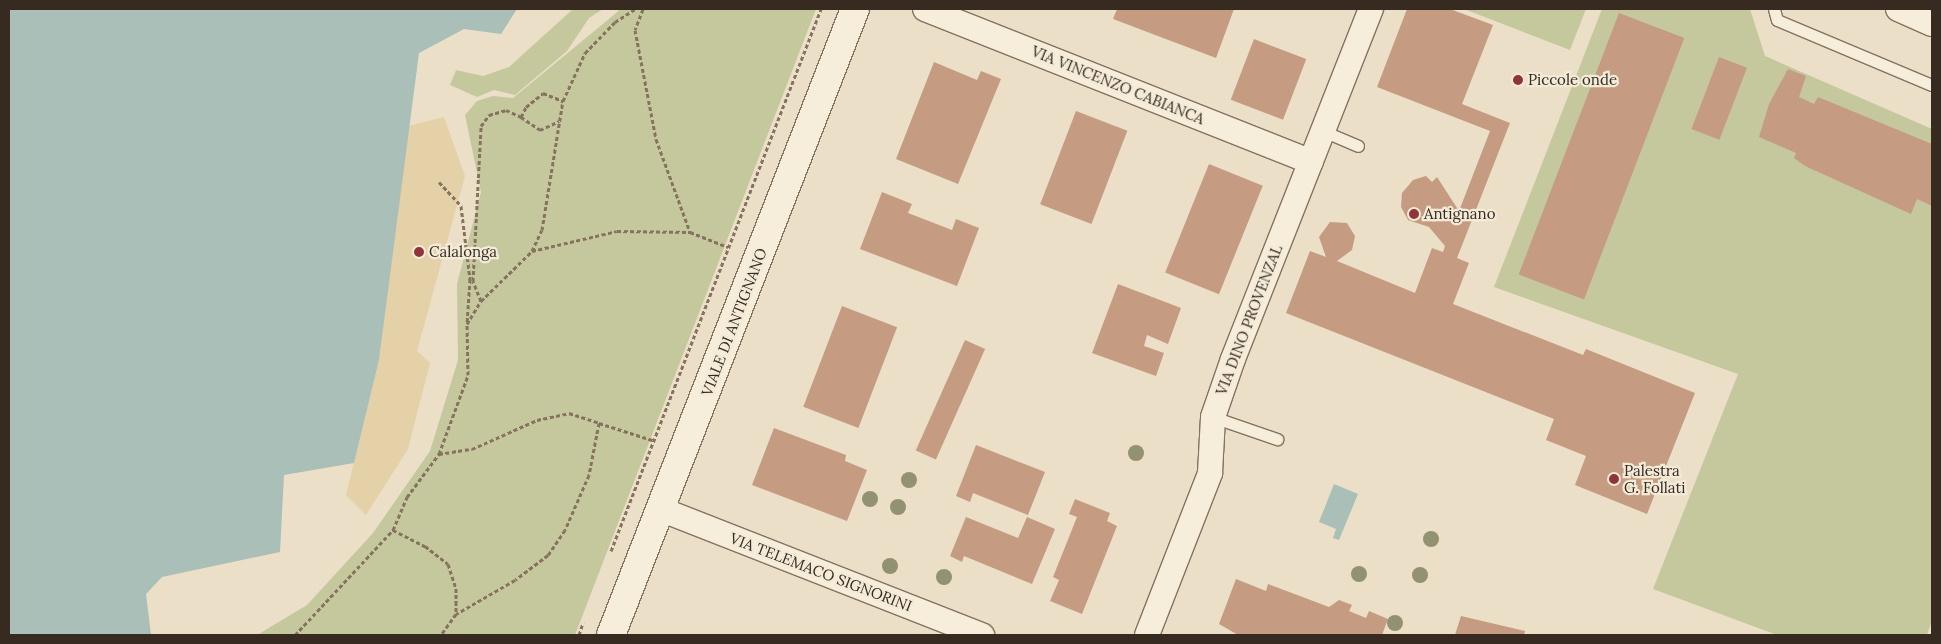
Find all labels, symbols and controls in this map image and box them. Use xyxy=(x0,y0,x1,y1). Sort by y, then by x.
street label: VIA VINCENZO CABIANCA xyxy=(1029,42,1207,128)
place label: Piccole onde xyxy=(1528,71,1617,89)
marker: Piccole onde xyxy=(1512,74,1524,86)
place label: Antignano xyxy=(1424,205,1495,223)
marker: Antignano xyxy=(1408,208,1420,220)
street label: VIA DINO PROVENZAL xyxy=(1212,242,1286,398)
place label: Calalonga xyxy=(429,243,497,261)
marker: Calalonga xyxy=(413,246,425,258)
street label: VIALE DI ANTIGNANO xyxy=(697,246,771,398)
place label: Palestra G. Follati xyxy=(1624,461,1686,496)
marker: Palestra G. Follati xyxy=(1608,473,1620,485)
street label: VIA TELEMACO SIGNORINI xyxy=(728,529,914,615)

